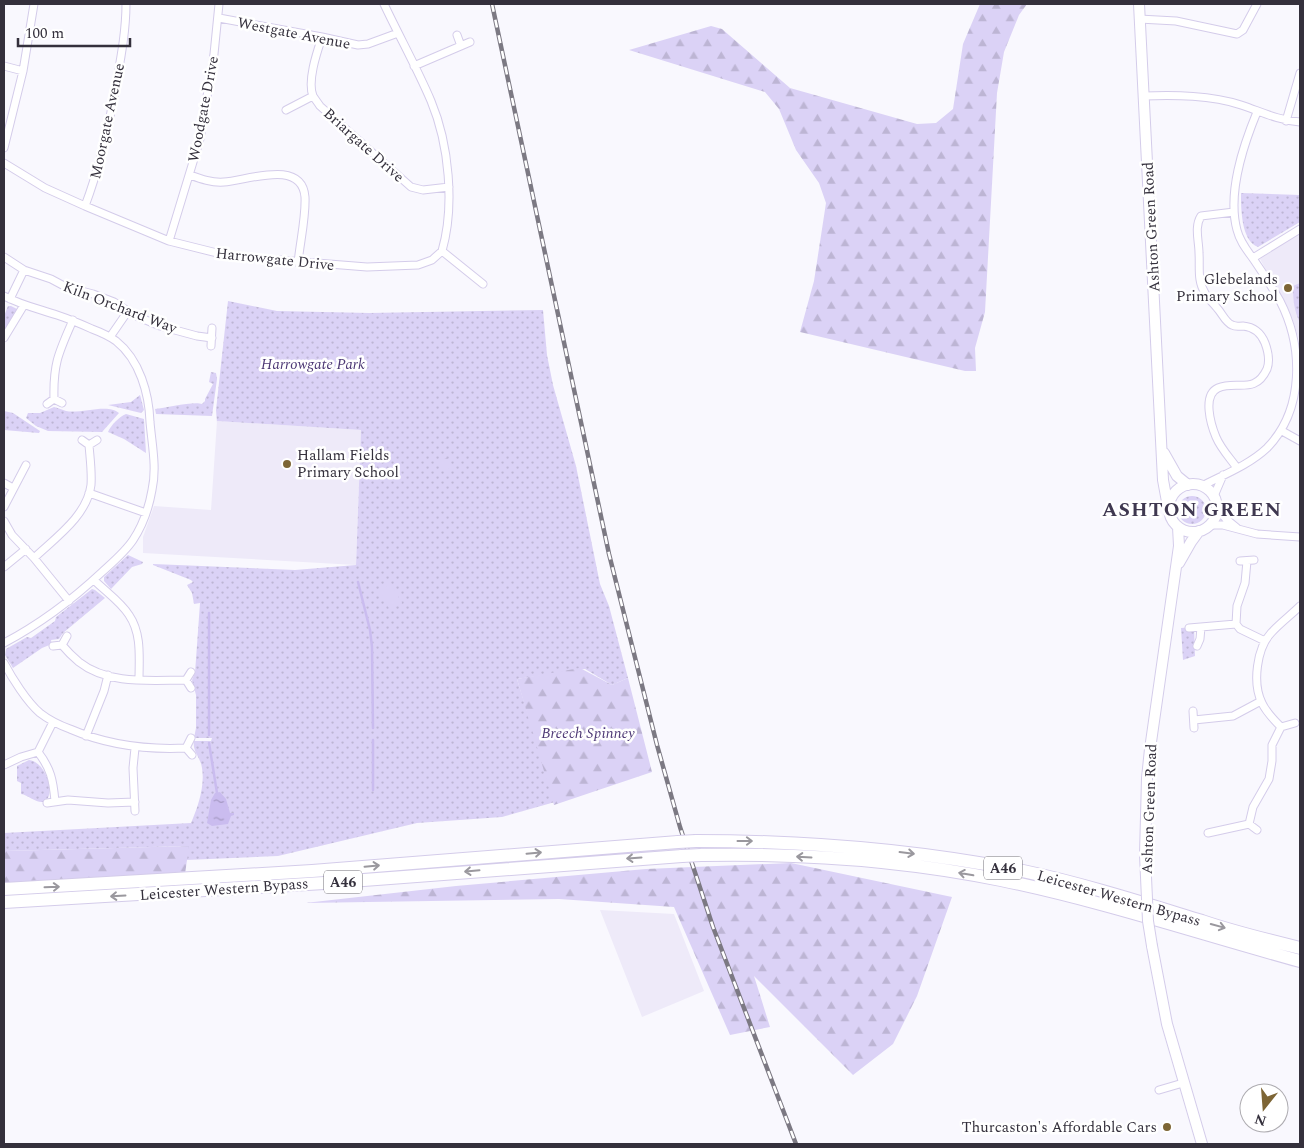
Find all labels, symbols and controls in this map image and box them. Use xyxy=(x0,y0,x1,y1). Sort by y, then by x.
street label: Westgate Avenue xyxy=(235,11,352,56)
scale bar xyxy=(18,15,130,47)
text: 100 m xyxy=(25,22,64,45)
street label: Woodgate Drive xyxy=(182,54,225,164)
street label: Moorgate Avenue xyxy=(84,61,131,181)
street label: Briargate Drive xyxy=(318,103,409,188)
street label: Ashton Green Road xyxy=(1137,161,1166,293)
street label: Harrowgate Drive xyxy=(214,242,335,277)
place label: Glebelands Primary School xyxy=(1176,268,1278,308)
street label: Kiln Orchard Way xyxy=(59,275,181,340)
marker: Glebelands Primary School xyxy=(1282,282,1294,294)
park label: Harrowgate Park xyxy=(261,353,365,376)
place label: Hallam Fields Primary School xyxy=(297,444,399,484)
marker: Hallam Fields Primary School xyxy=(281,458,293,470)
district label: ASHTON GREEN xyxy=(1102,495,1282,525)
park label: Breech Spinney xyxy=(541,722,635,745)
street label: Ashton Green Road xyxy=(1136,743,1163,875)
one-way arrow xyxy=(736,836,753,846)
one-way arrow xyxy=(525,848,541,858)
one-way arrow xyxy=(899,848,915,858)
one-way arrow xyxy=(796,852,812,861)
one-way arrow xyxy=(626,854,642,863)
road number: A46 xyxy=(984,856,1022,880)
one-way arrow xyxy=(363,862,379,871)
street label: Leicester Western Bypass xyxy=(1034,864,1203,933)
one-way arrow xyxy=(464,867,480,876)
one-way arrow xyxy=(958,868,974,878)
road number: A46 xyxy=(324,870,362,894)
street label: Leicester Western Bypass xyxy=(139,872,309,907)
one-way arrow xyxy=(44,883,60,892)
one-way arrow xyxy=(110,892,126,901)
one-way arrow xyxy=(1210,922,1226,931)
north arrow xyxy=(1239,1083,1289,1133)
text: N xyxy=(1252,1108,1269,1132)
place label: Thurcaston's Affordable Cars xyxy=(961,1116,1157,1139)
marker: Thurcaston's Affordable Cars xyxy=(1161,1121,1173,1133)

